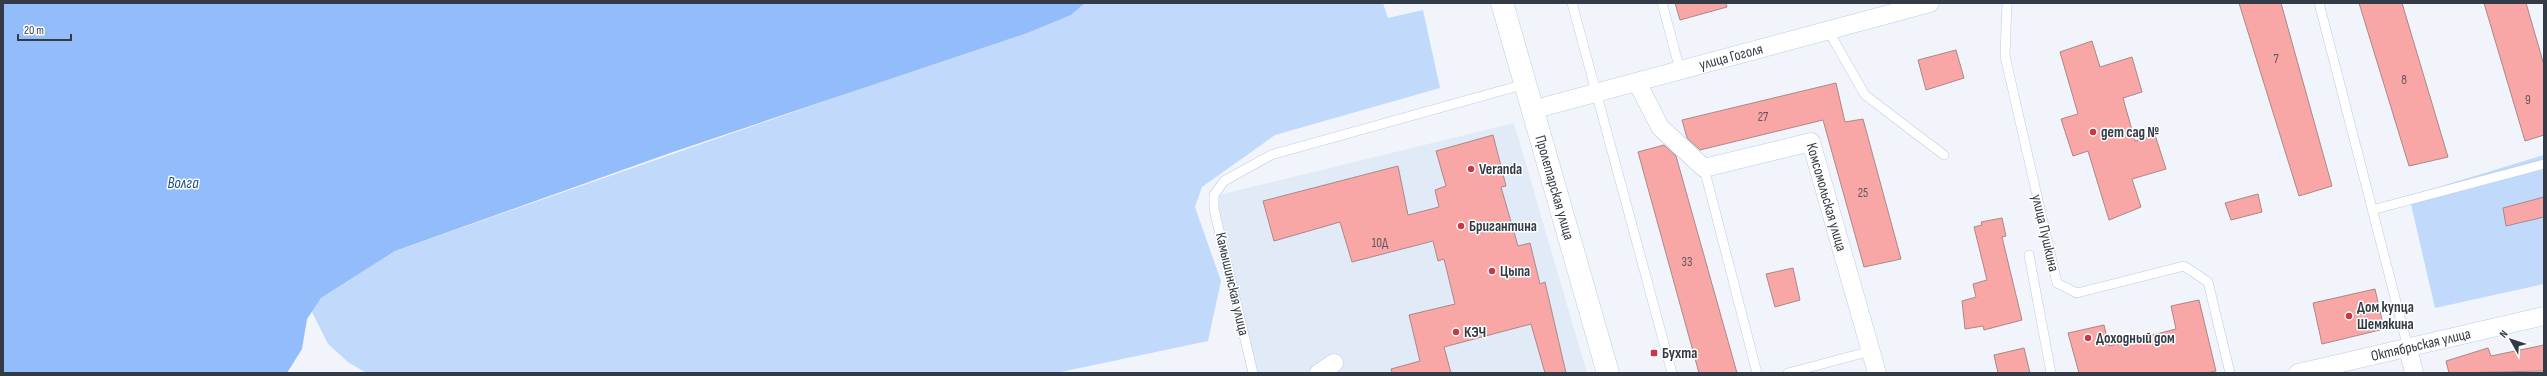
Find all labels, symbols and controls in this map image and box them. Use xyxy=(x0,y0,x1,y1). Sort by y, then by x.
scale bar xyxy=(18,16,71,42)
text: 20 m xyxy=(24,23,44,38)
street label: улица Гоголя xyxy=(1697,39,1765,74)
house number: 7 xyxy=(2273,51,2279,67)
house number: 8 xyxy=(2401,72,2407,88)
house number: 9 xyxy=(2525,92,2531,108)
house number: 27 xyxy=(1758,109,1769,125)
place label: дет сад № xyxy=(2101,123,2159,142)
marker: дет сад № xyxy=(2088,127,2098,137)
street label: Пролетарская улица xyxy=(1531,133,1579,242)
street label: Комсомольская улица xyxy=(1802,141,1851,254)
place label: Veranda xyxy=(1479,160,1522,179)
marker: Veranda xyxy=(1466,164,1476,174)
water label: Волга xyxy=(167,174,199,193)
house number: 25 xyxy=(1858,185,1868,201)
street label: улица Пушкина xyxy=(2027,193,2063,274)
place label: Бригантина xyxy=(1469,217,1537,236)
marker: Бригантина xyxy=(1456,221,1466,231)
street label: Камышинская улица xyxy=(1211,231,1253,338)
house number: 10Д xyxy=(1372,235,1389,251)
house number: 33 xyxy=(1682,254,1692,270)
place label: Цыпа xyxy=(1500,262,1530,281)
marker: Цыпа xyxy=(1487,266,1497,276)
place label: Дом купца Шемякина xyxy=(2357,298,2414,334)
marker: Дом купца Шемякина xyxy=(2344,311,2354,321)
north arrow xyxy=(2491,320,2531,360)
place label: КЭЧ xyxy=(1464,323,1486,342)
street label: Октябрьская улица xyxy=(2369,324,2473,365)
marker: КЭЧ xyxy=(1451,327,1461,337)
text: N xyxy=(2497,328,2511,340)
place label: Доходный дом xyxy=(2096,329,2175,348)
marker: Доходный дом xyxy=(2083,333,2093,343)
place label: Бухта xyxy=(1662,344,1697,363)
marker: Бухта xyxy=(1649,348,1659,358)

